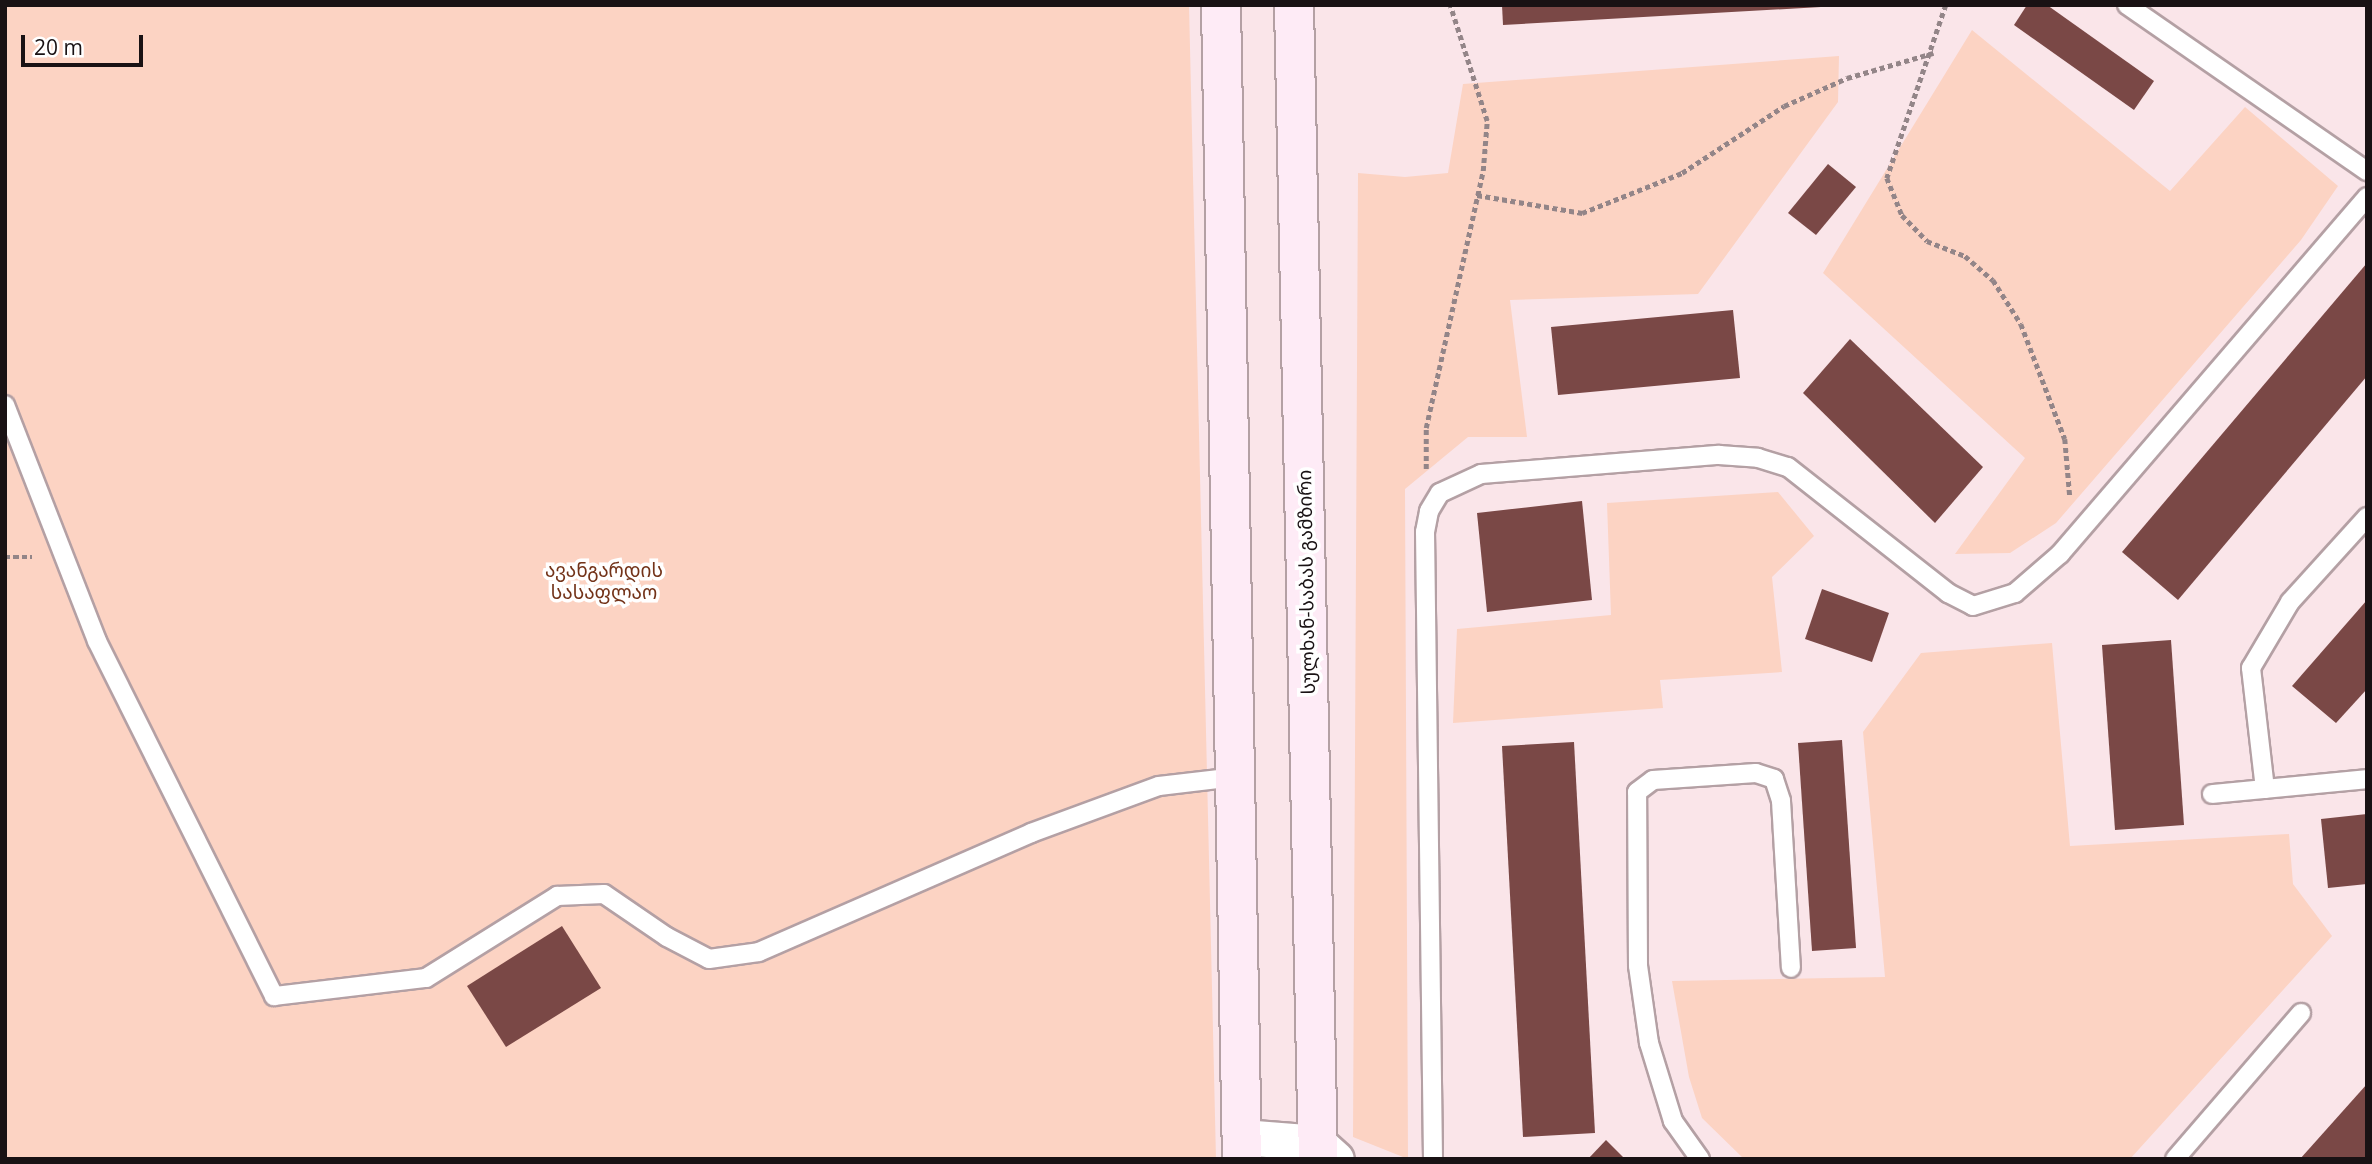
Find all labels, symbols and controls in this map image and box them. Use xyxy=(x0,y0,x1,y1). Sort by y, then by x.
scale bar xyxy=(24,21,147,65)
text: 20 m xyxy=(34,33,83,61)
street label: სულხან-საბას გამზირი xyxy=(1294,469,1320,695)
park label: ავანგარდის სასაფლაო xyxy=(545,560,663,604)

